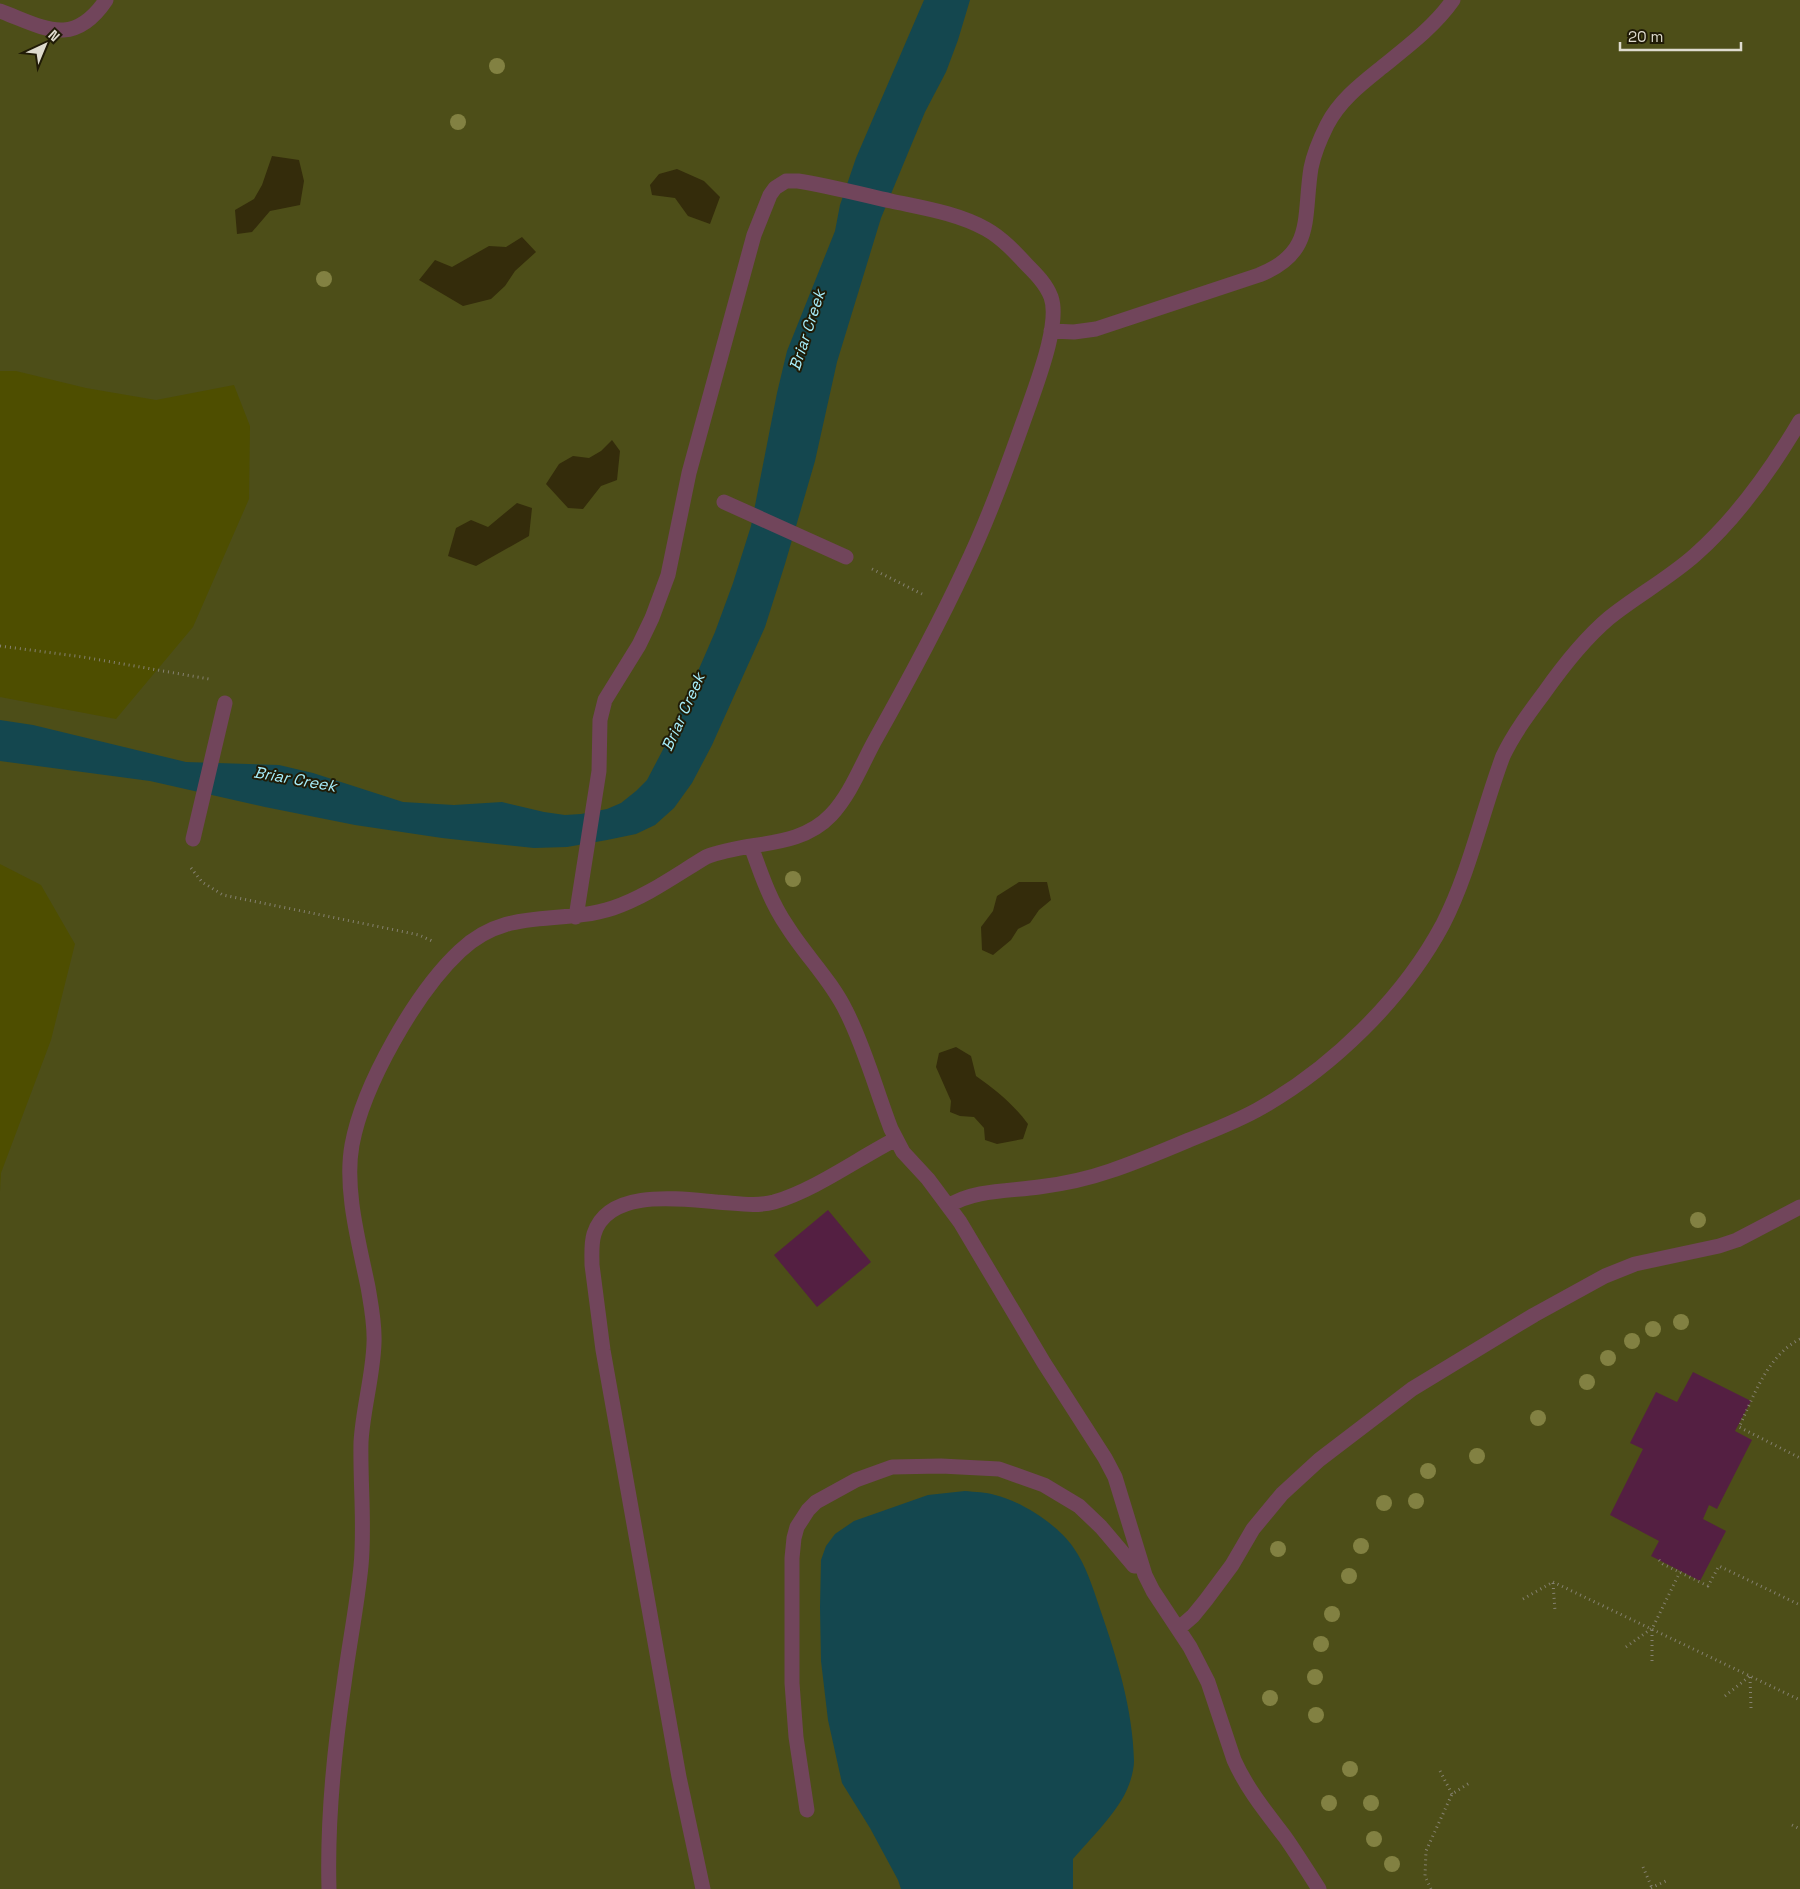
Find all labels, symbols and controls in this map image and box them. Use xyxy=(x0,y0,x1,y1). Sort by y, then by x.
north arrow xyxy=(20,20,70,70)
scale bar xyxy=(1620,20,1741,52)
text: N xyxy=(44,26,64,45)
text: 20 m xyxy=(1628,27,1663,46)
water label: Briar Creek xyxy=(784,285,831,373)
water label: Briar Creek xyxy=(656,667,711,754)
water label: Briar Creek xyxy=(252,761,340,797)

